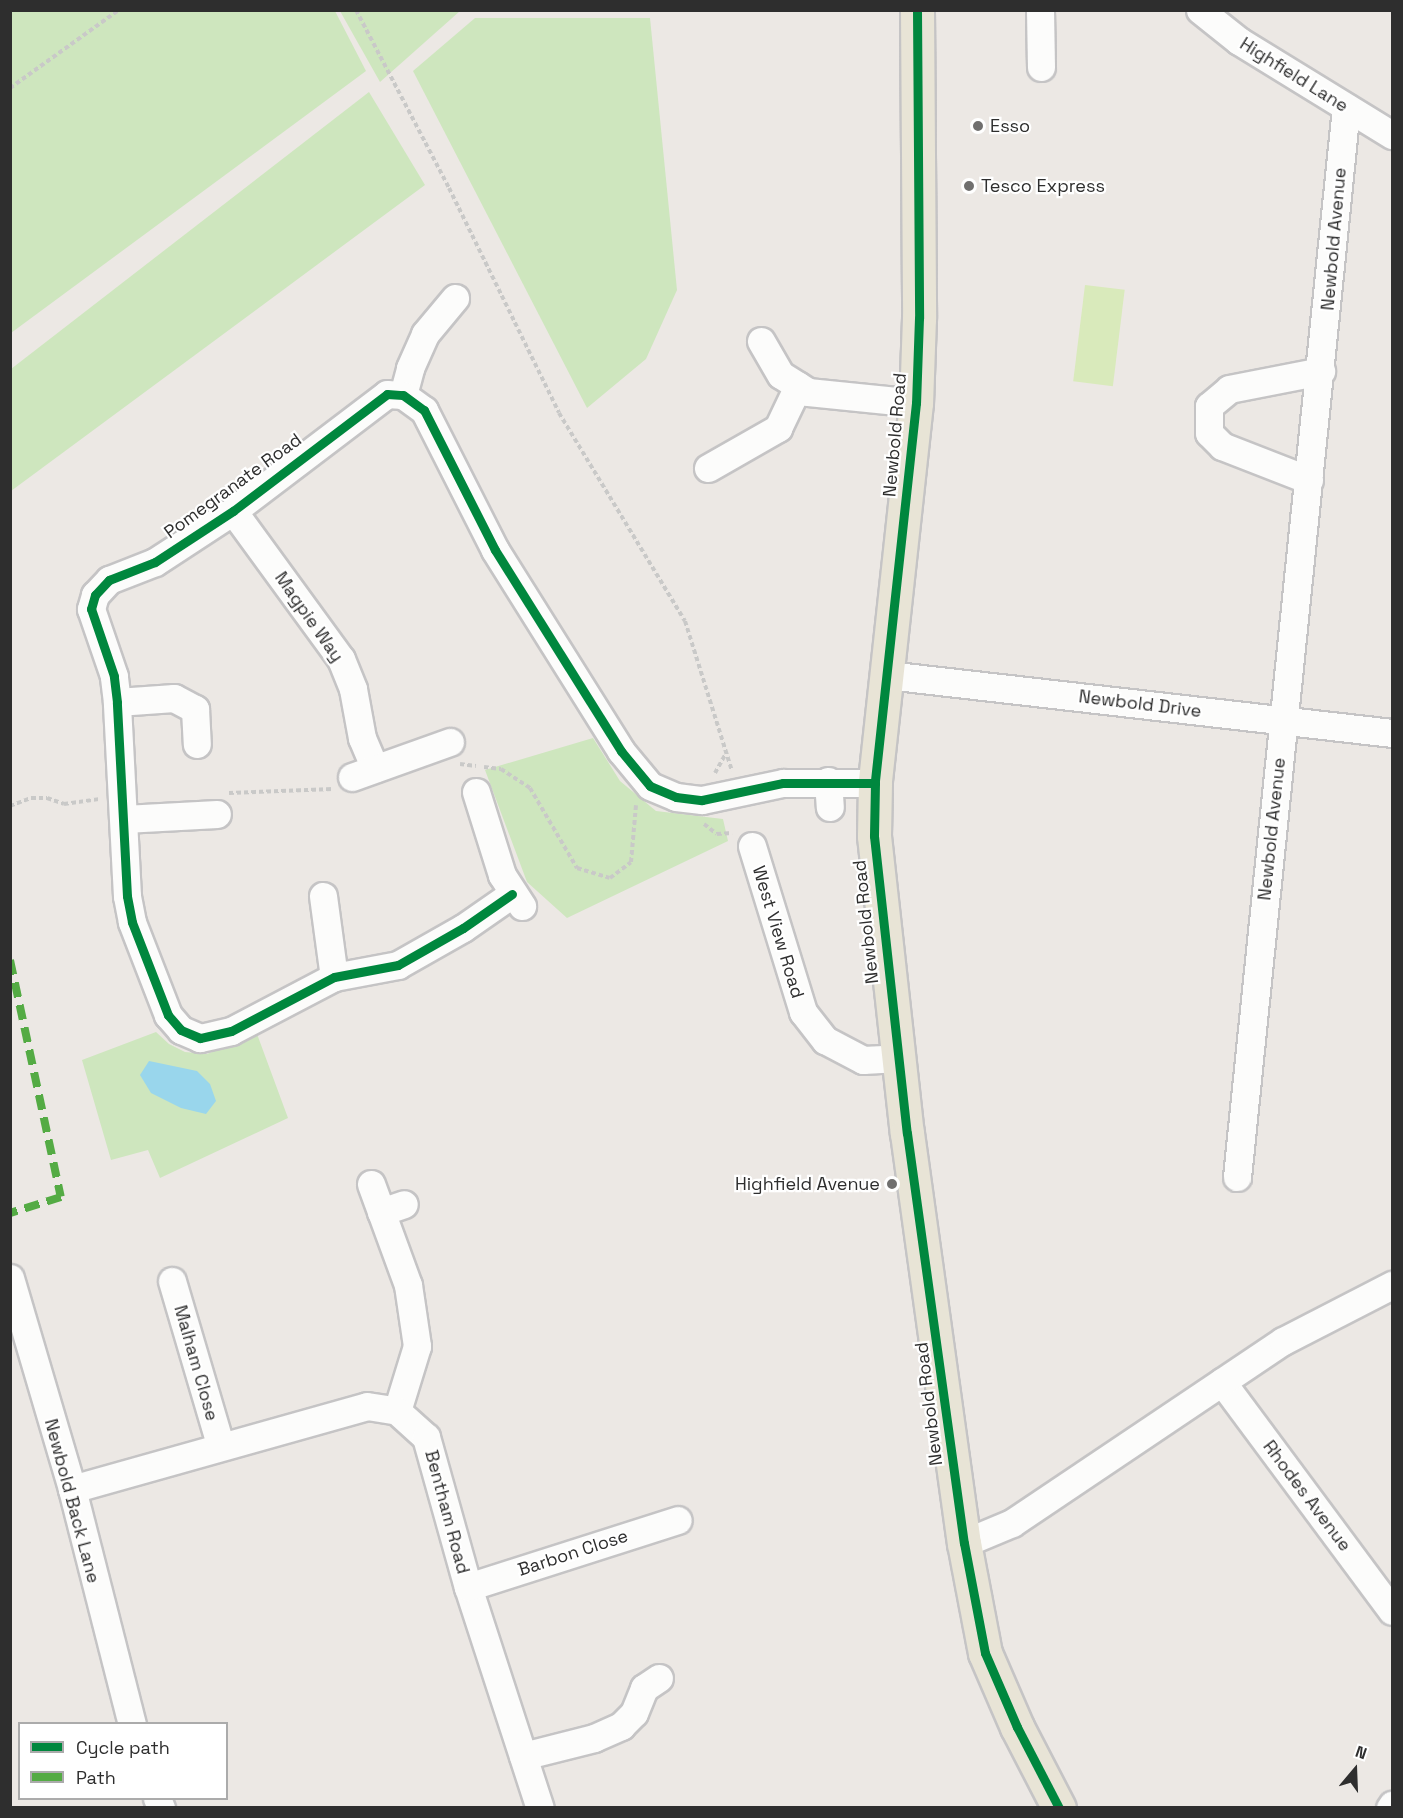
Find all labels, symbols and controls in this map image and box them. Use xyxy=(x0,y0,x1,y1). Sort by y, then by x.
street label: Highfield Lane xyxy=(1236,33,1352,117)
place label: Esso xyxy=(990,115,1030,137)
marker: Esso xyxy=(971,119,985,133)
street label: Newbold Avenue xyxy=(1317,166,1351,312)
place label: Tesco Express xyxy=(981,175,1105,197)
marker: Tesco Express xyxy=(962,179,976,193)
street label: Newbold Road xyxy=(879,372,911,498)
street label: Pomegranate Road xyxy=(160,429,306,543)
street label: Magpie Way xyxy=(270,568,348,666)
street label: Newbold Drive xyxy=(1077,686,1203,722)
street label: Newbold Avenue xyxy=(1254,756,1290,902)
street label: Newbold Road xyxy=(849,859,883,985)
street label: West View Road xyxy=(748,863,808,1001)
place label: Highfield Avenue xyxy=(735,1173,880,1195)
marker: Highfield Avenue xyxy=(885,1177,899,1191)
street label: Malham Close xyxy=(169,1303,223,1423)
street label: Newbold Road xyxy=(911,1341,947,1467)
street label: Newbold Back Lane xyxy=(40,1417,104,1585)
street label: Rhodes Avenue xyxy=(1258,1436,1356,1556)
street label: Bentham Road xyxy=(420,1448,474,1576)
street label: Barbon Close xyxy=(515,1525,631,1581)
legend xyxy=(18,1722,228,1800)
text: Cycle path xyxy=(76,1736,170,1759)
north arrow xyxy=(1325,1740,1385,1800)
text: N xyxy=(1353,1741,1370,1764)
text: Path xyxy=(76,1766,116,1789)

